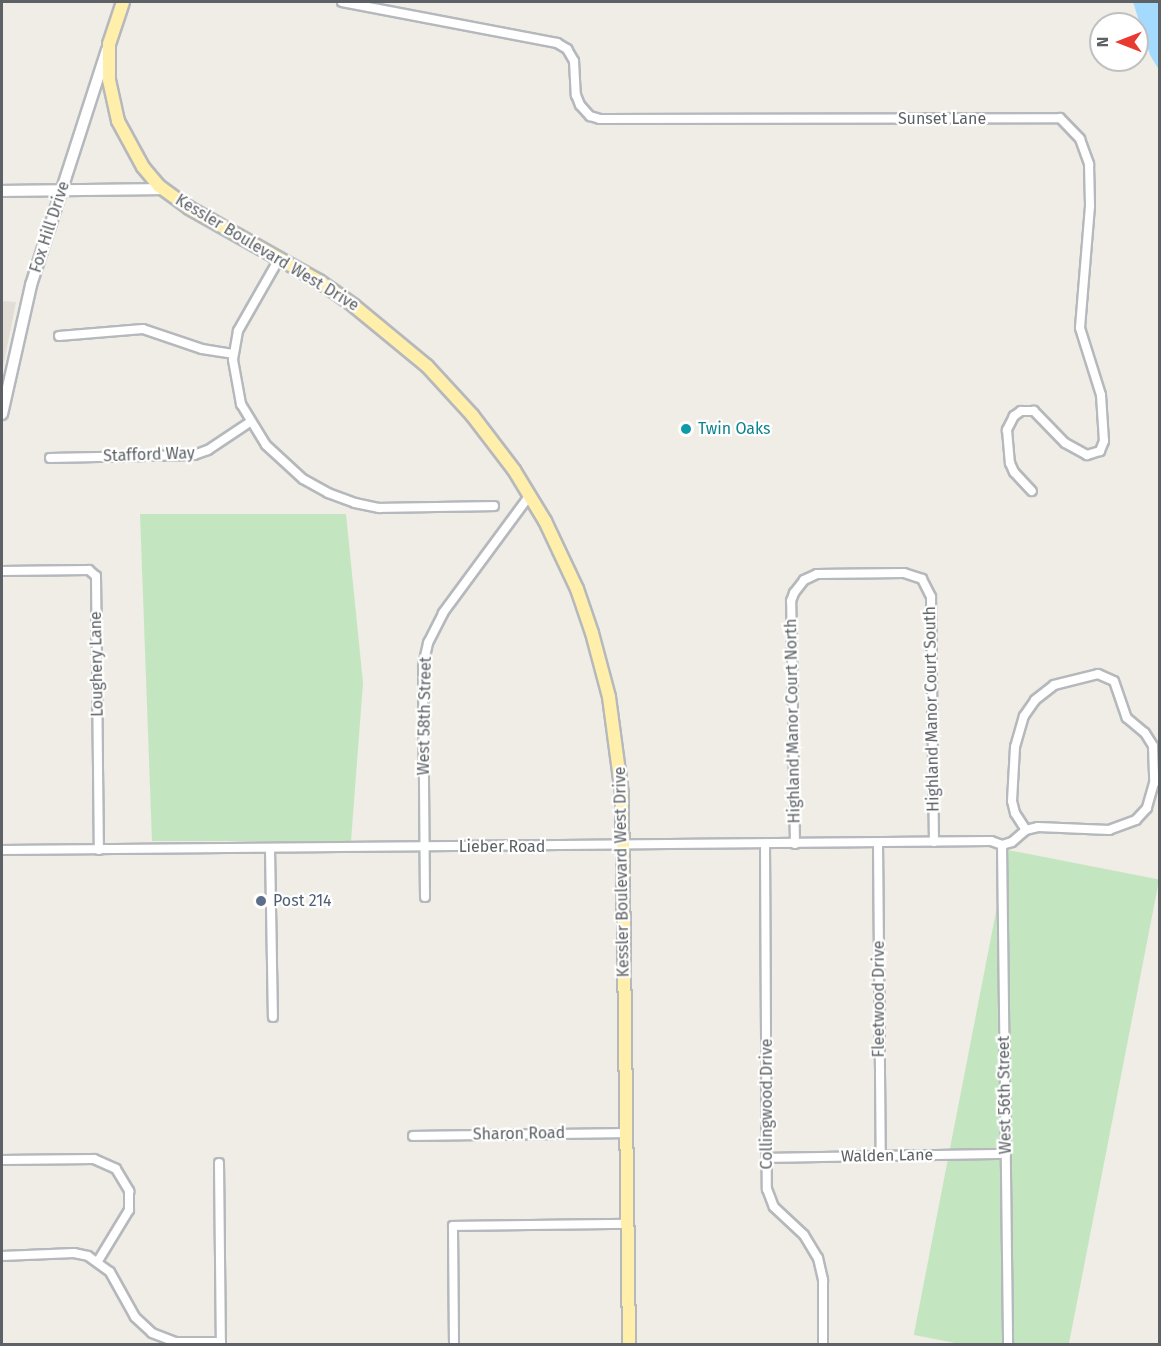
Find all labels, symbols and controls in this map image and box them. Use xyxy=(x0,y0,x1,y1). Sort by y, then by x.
north arrow xyxy=(1089,12,1149,72)
text: N xyxy=(1093,37,1112,47)
street label: Sunset Lane xyxy=(898,109,986,129)
street label: Fox Hill Drive xyxy=(26,179,74,275)
street label: Kessler Boulevard West Drive xyxy=(172,191,362,315)
place label: Twin Oaks xyxy=(698,419,771,439)
marker: Twin Oaks xyxy=(679,422,693,436)
street label: Stafford Way xyxy=(103,444,195,466)
street label: Highland Manor Court South xyxy=(921,606,943,812)
street label: Loughery Lane xyxy=(86,611,108,717)
street label: Highland Manor Court North xyxy=(782,618,804,824)
street label: West 58th Street xyxy=(414,656,436,776)
street label: Kessler Boulevard West Drive xyxy=(611,766,633,978)
street label: Lieber Road xyxy=(459,837,545,857)
place label: Post 214 xyxy=(273,891,332,911)
marker: Post 214 xyxy=(254,894,268,908)
street label: Fleetwood Drive xyxy=(869,940,889,1058)
street label: West 56th Street xyxy=(994,1036,1016,1154)
street label: Collingwood Drive xyxy=(757,1038,777,1170)
street label: Sharon Road xyxy=(473,1124,565,1144)
street label: Walden Lane xyxy=(841,1146,933,1166)

